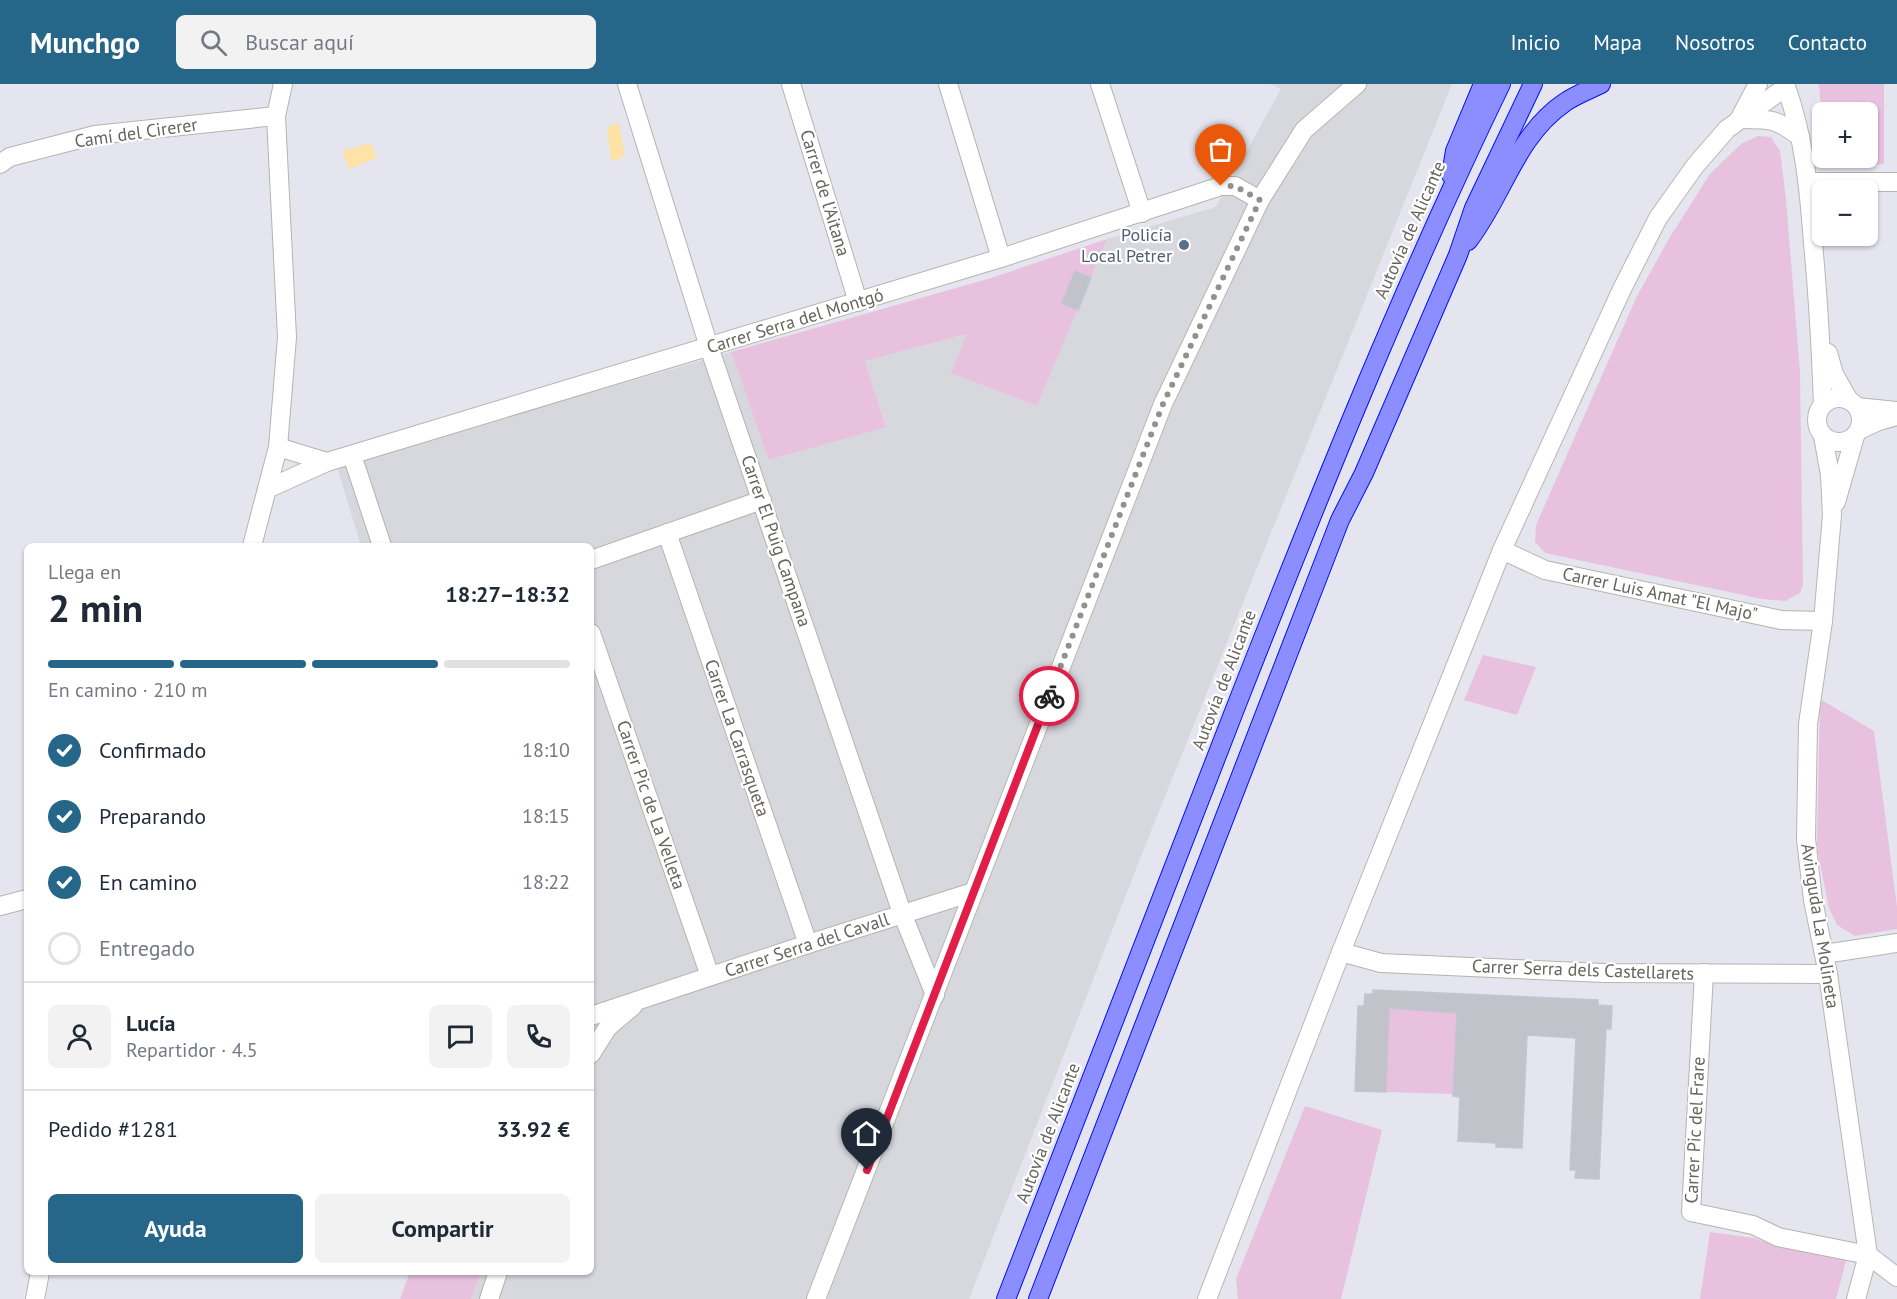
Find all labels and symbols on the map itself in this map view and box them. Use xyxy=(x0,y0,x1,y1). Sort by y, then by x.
street label: Camí del Cirerer xyxy=(73,113,199,153)
pin xyxy=(1195,124,1246,186)
street label: Carrer de l'Aitana xyxy=(795,127,856,259)
street label: Autovía de Alicante xyxy=(1369,157,1450,302)
place label: Policía Local Petrer xyxy=(1081,223,1172,267)
marker: Policía Local Petrer xyxy=(1177,238,1191,252)
street label: Carrer Serra del Montgó xyxy=(704,283,886,358)
street label: Carrer El Puig Campana xyxy=(736,452,817,630)
street label: Carrer Luis Amat "El Majo" xyxy=(1561,562,1760,625)
street label: Autovía de Alicante xyxy=(1186,606,1261,753)
street label: Carrer La Carrasqueta xyxy=(700,656,775,820)
courier xyxy=(1019,666,1079,726)
street label: Carrer Pic de La Velleta xyxy=(612,717,691,892)
street label: Avinguda La Molineta xyxy=(1796,842,1845,1010)
street label: Carrer Serra del Cavall xyxy=(722,907,893,982)
street label: Carrer Serra dels Castellarets xyxy=(1472,954,1694,985)
street label: Carrer Pic del Frare xyxy=(1679,1056,1710,1204)
street label: Autovía de Alicante xyxy=(1010,1059,1085,1206)
pin xyxy=(841,1108,892,1170)

